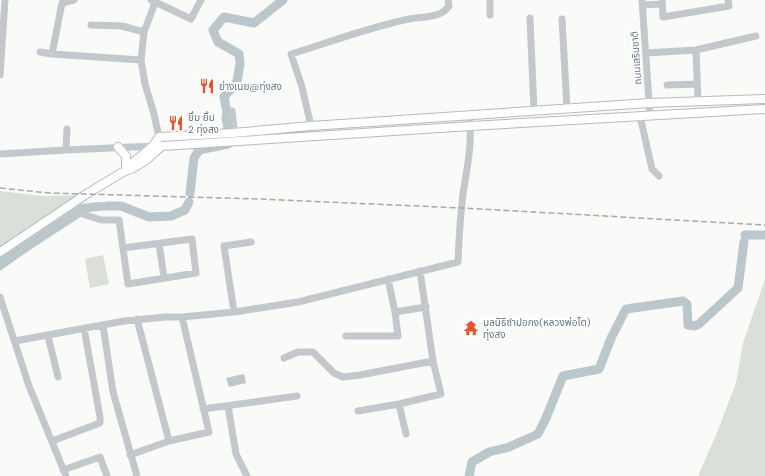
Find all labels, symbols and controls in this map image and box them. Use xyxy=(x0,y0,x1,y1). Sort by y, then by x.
street label: ถนนเสริมชาติ xyxy=(628,31,644,85)
restaurant icon: ย่างเนย@ทุ่งสง xyxy=(198,77,216,95)
place label: ย่างเนย@ทุ่งสง xyxy=(219,80,282,93)
place label: ยิ้ม ยิ้ม 2 ทุ่งสง xyxy=(188,110,219,136)
restaurant icon: ยิ้ม ยิ้ม 2 ทุ่งสง xyxy=(167,114,185,132)
place label: มูลนิธิซำปอกง(หลวงพ่อโต) ทุ่งสง xyxy=(483,316,591,341)
temple icon: มูลนิธิซำปอกง(หลวงพ่อโต) ทุ่งสง xyxy=(462,319,480,337)

